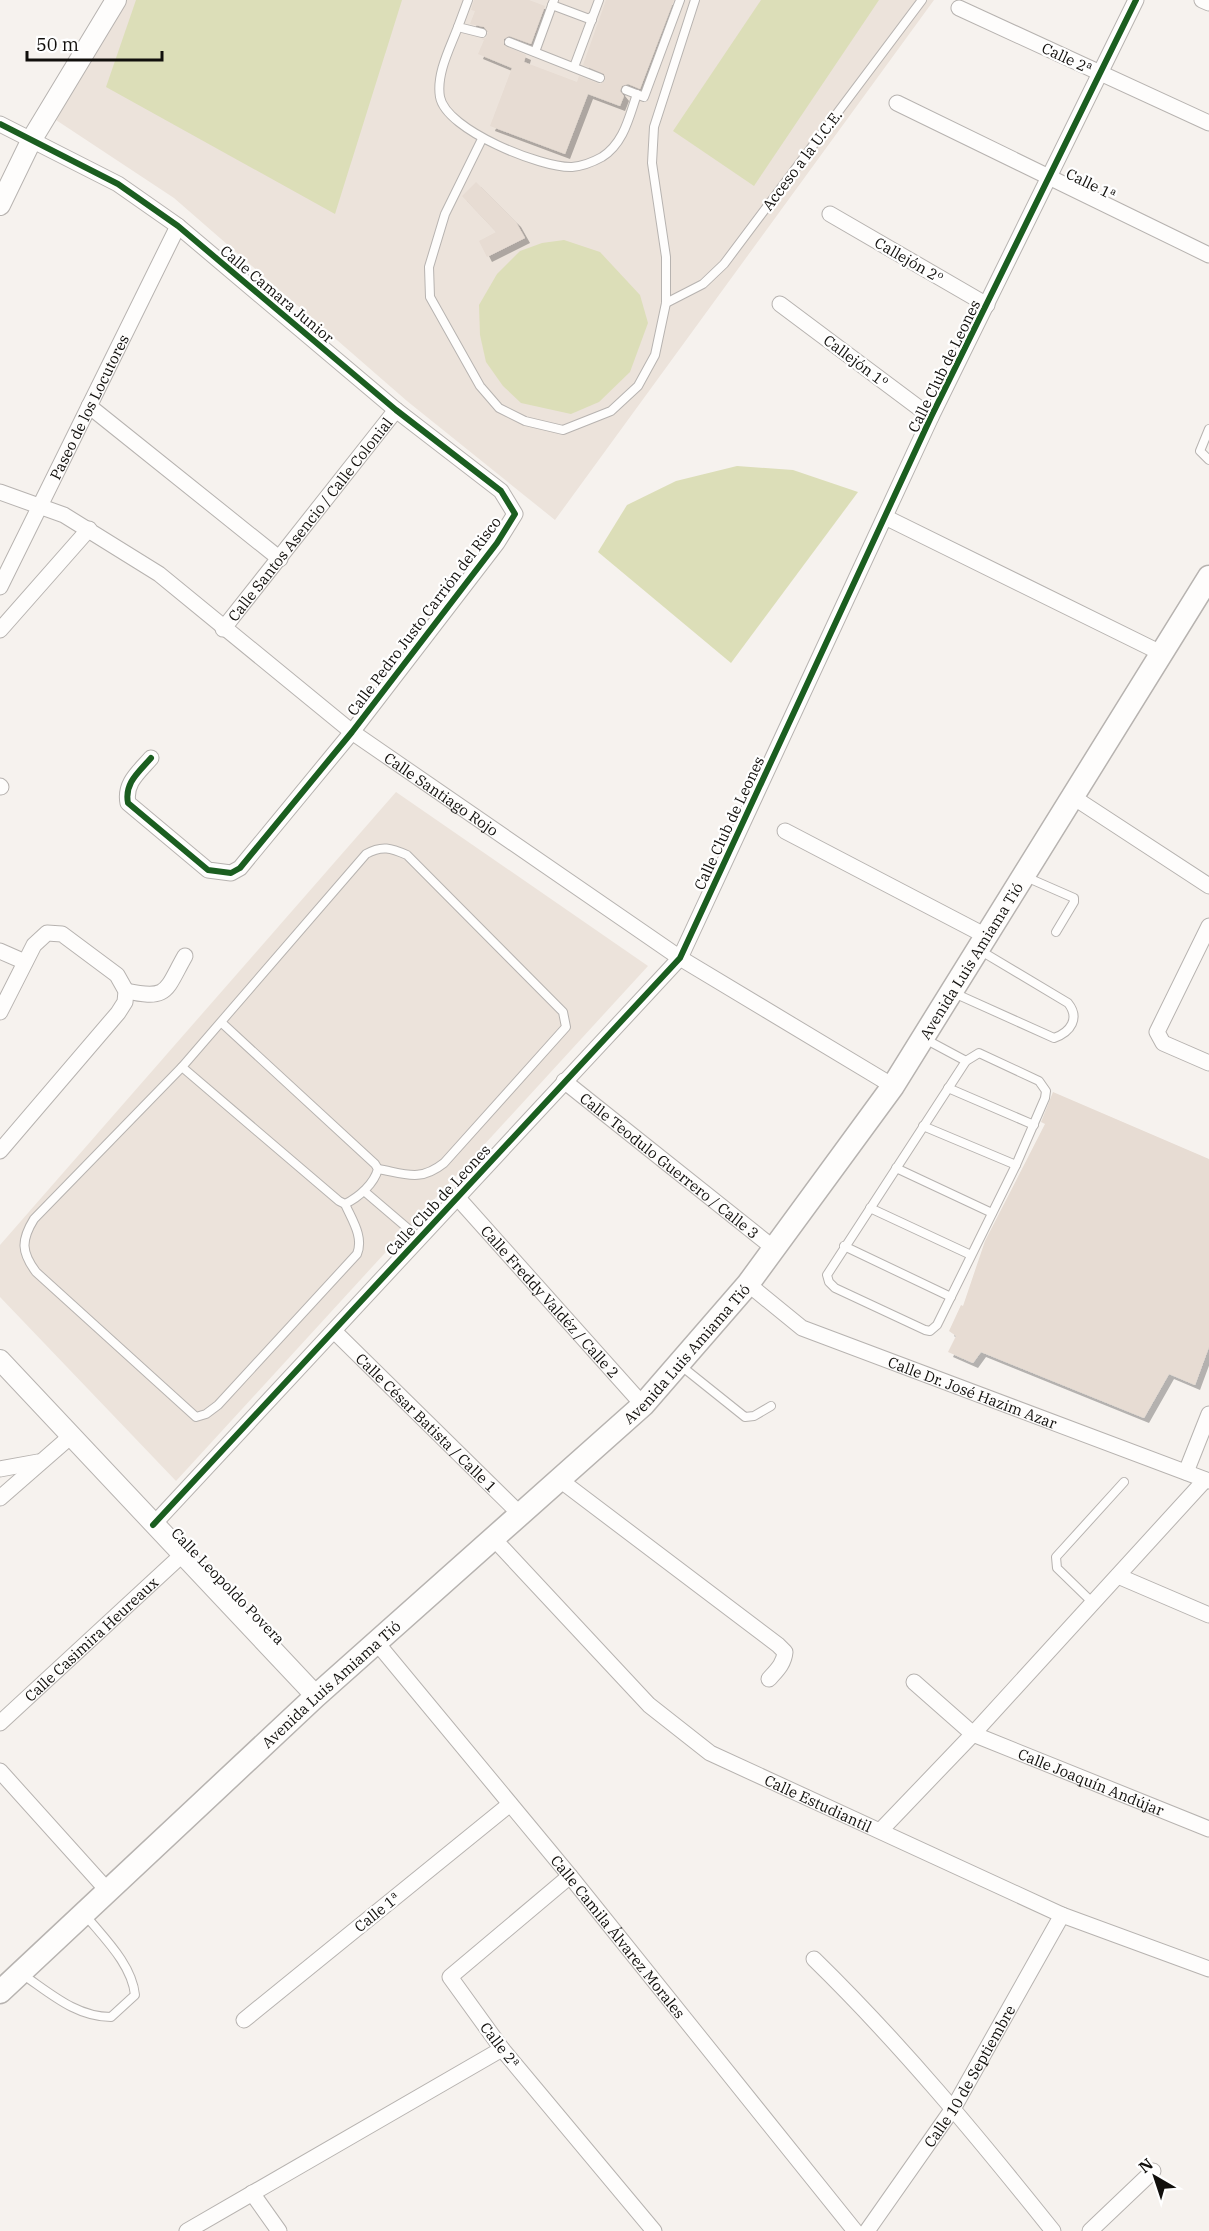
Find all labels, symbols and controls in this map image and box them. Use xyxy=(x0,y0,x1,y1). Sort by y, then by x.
scale bar xyxy=(27,24,162,62)
text: 50 m xyxy=(36,33,79,56)
street label: Calle 2ª xyxy=(1039,38,1095,78)
street label: Acceso a la U.C.E. xyxy=(758,106,846,214)
street label: Calle 1ª xyxy=(1063,164,1119,204)
street label: Callejón 2º xyxy=(871,233,947,287)
street label: Calle Camara Junior xyxy=(216,241,338,347)
street label: Calle Club de Leones xyxy=(904,297,984,435)
street label: Paseo de los Locutores xyxy=(45,331,133,482)
street label: Callejón 1º xyxy=(820,331,892,391)
street label: Calle Santos Asencio / Calle Colonial xyxy=(223,413,396,625)
street label: Calle Pedro Justo Carrión del Risco xyxy=(343,513,505,719)
street label: Calle Santiago Rojo xyxy=(381,748,502,840)
street label: Calle Club de Leones xyxy=(690,753,768,893)
street label: Avenida Luis Amiama Tió xyxy=(915,879,1027,1042)
street label: Calle Teodulo Guerrero / Calle 3 xyxy=(576,1088,763,1242)
street label: Calle Club de Leones xyxy=(382,1140,494,1260)
street label: Calle Freddy Valdéz / Calle 2 xyxy=(477,1221,623,1382)
street label: Avenida Luis Amiama Tió xyxy=(619,1280,754,1428)
street label: Calle César Batista / Calle 1 xyxy=(352,1349,501,1496)
street label: Calle Dr. José Hazim Azar xyxy=(886,1352,1060,1433)
street label: Calle Leopoldo Povera xyxy=(167,1524,289,1648)
street label: Calle Casimira Heureaux xyxy=(20,1572,162,1705)
street label: Avenida Luis Amiama Tió xyxy=(257,1616,404,1752)
street label: Calle Joaquín Andújar xyxy=(1015,1744,1167,1820)
street label: Calle Estudiantil xyxy=(762,1770,875,1836)
street label: Calle Camila Álvarez Morales xyxy=(547,1851,690,2022)
street label: Calle 1ª xyxy=(350,1888,404,1936)
street label: Calle 10 de Septiembre xyxy=(919,2001,1019,2151)
street label: Calle 2ª xyxy=(476,2018,524,2072)
north arrow xyxy=(1125,2147,1185,2207)
text: N xyxy=(1134,2154,1157,2177)

